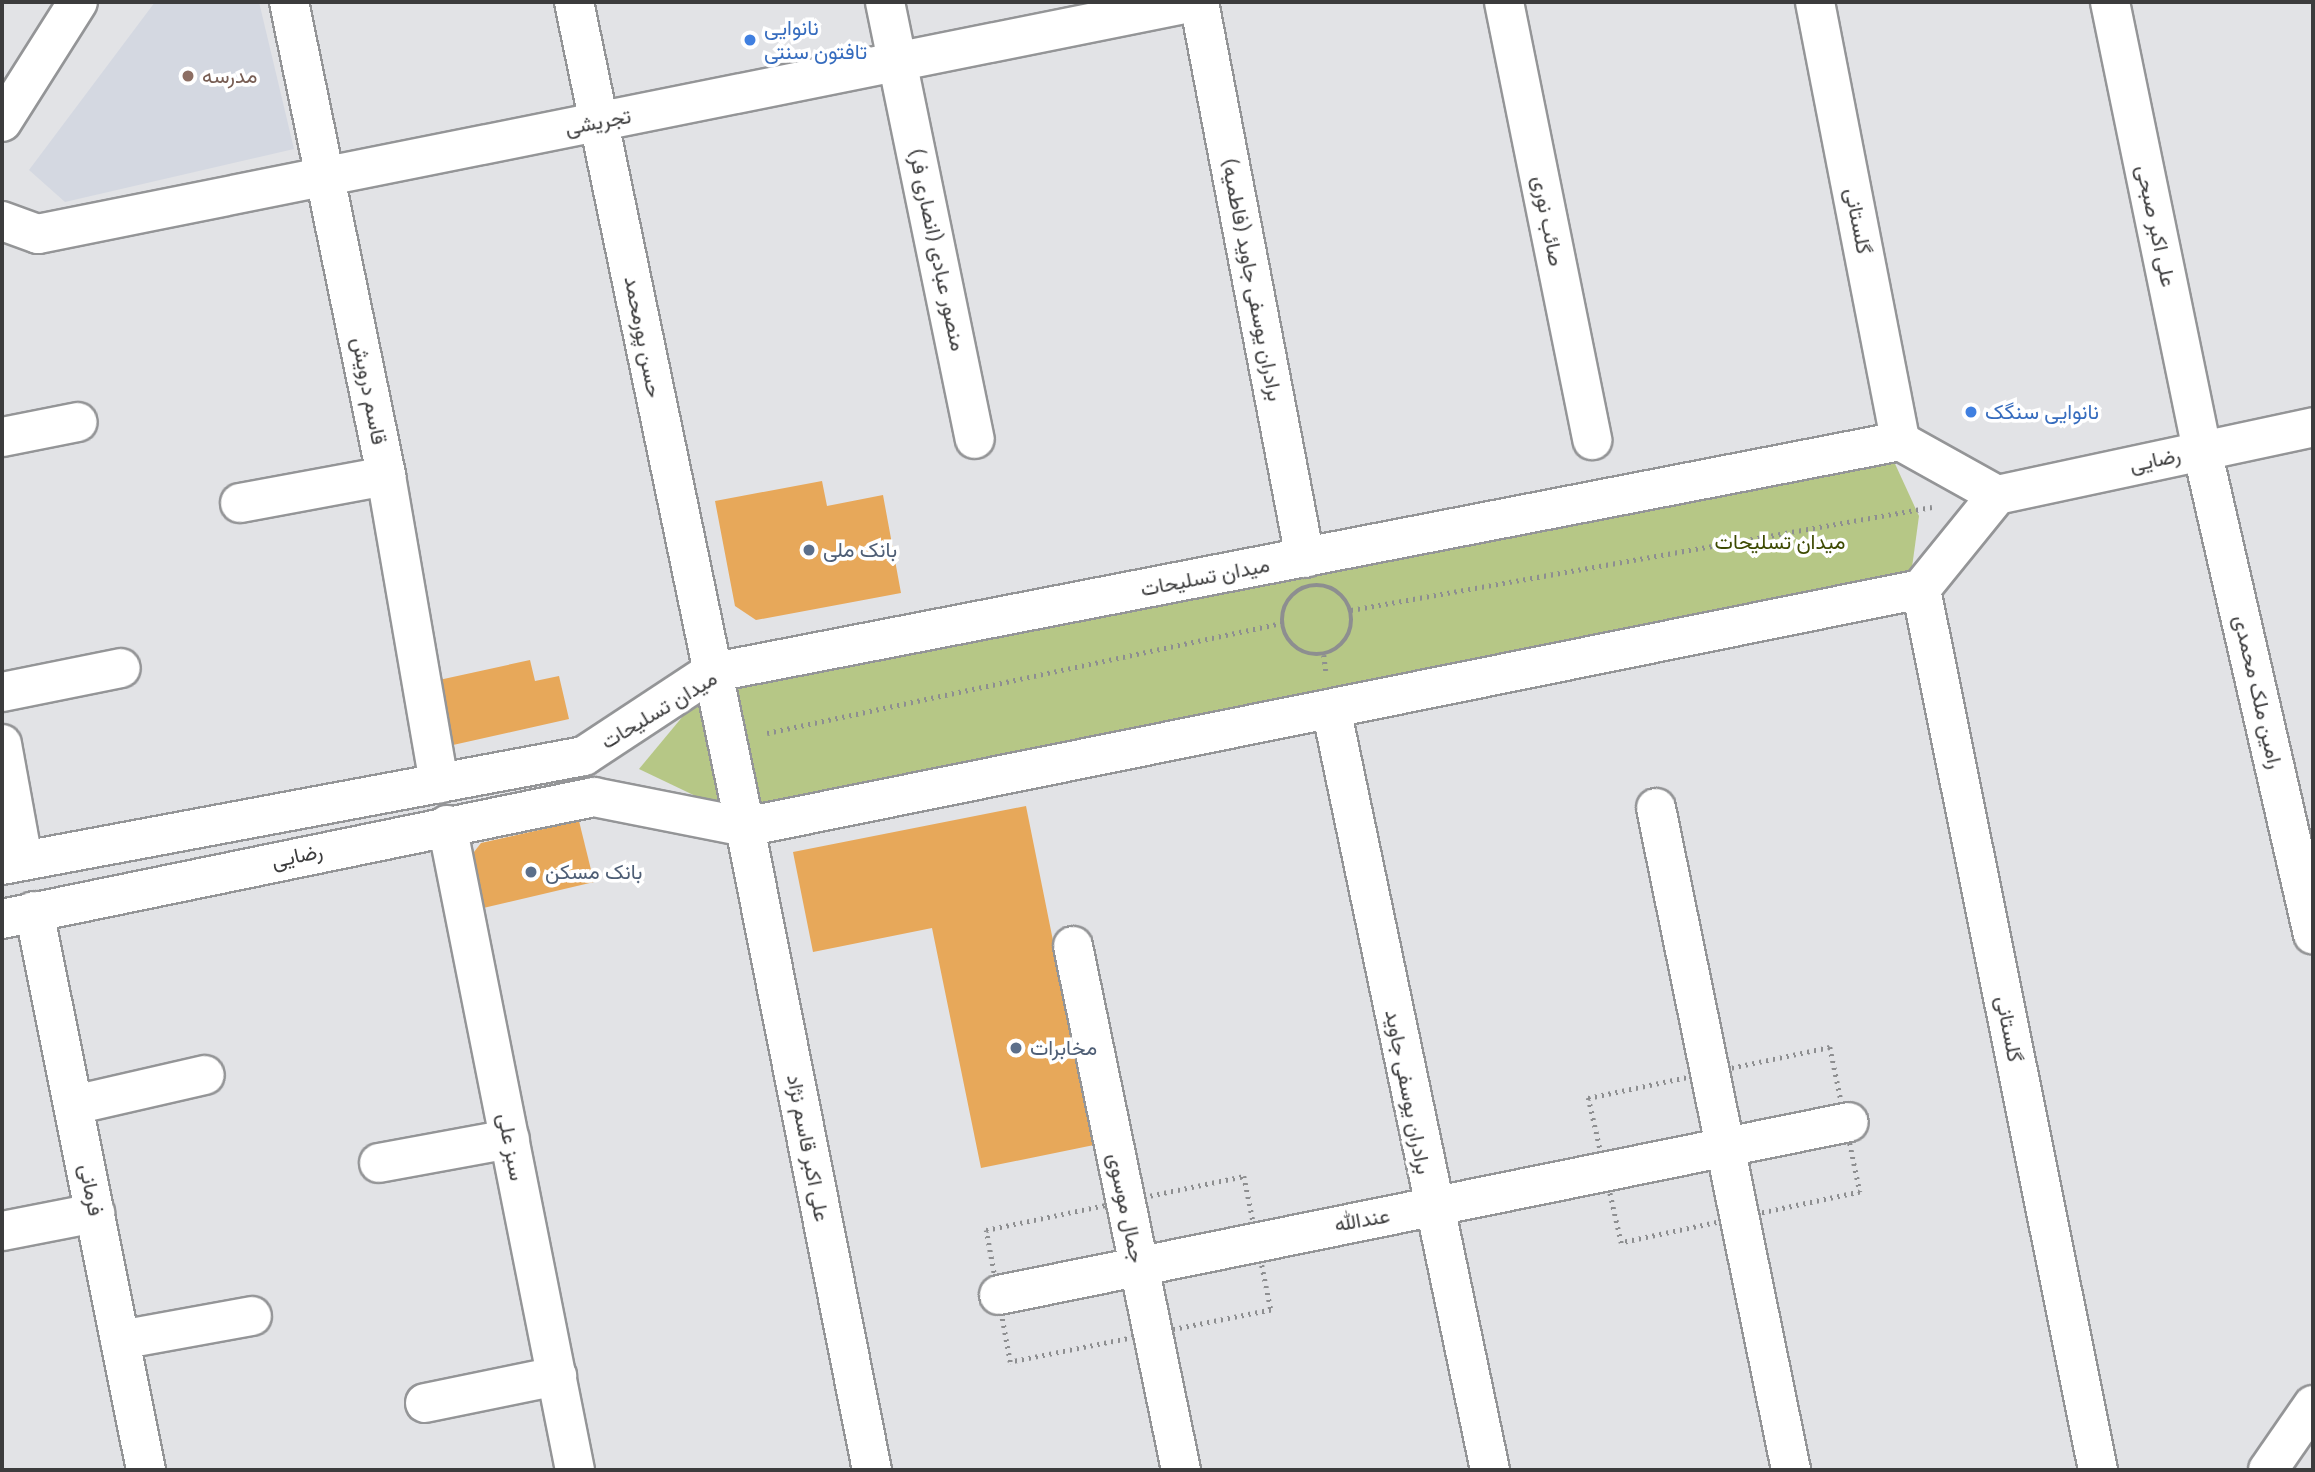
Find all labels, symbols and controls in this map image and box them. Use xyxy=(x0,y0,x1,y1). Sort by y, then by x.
place label: نانوایی تافتون سنتی xyxy=(764,15,867,65)
marker: نانوایی تافتون سنتی xyxy=(742,32,758,48)
place label: مدرسه xyxy=(202,63,257,89)
marker: مدرسه xyxy=(180,68,196,84)
street label: تجریشی xyxy=(563,103,633,141)
street label: منصور عبادی (انصاری فر) xyxy=(903,147,971,353)
street label: برادران یوسفی جاوید (فاطمیه) xyxy=(1216,157,1288,403)
street label: علی اکبر صبحی xyxy=(2131,163,2181,289)
street label: صائب نوری xyxy=(1527,174,1569,268)
street label: گلستانی xyxy=(1839,186,1877,256)
street label: حسن پورمحمد xyxy=(619,274,667,400)
street label: قاسم درویش xyxy=(346,335,392,447)
place label: نانوایی سنگک xyxy=(1985,399,2099,425)
marker: نانوایی سنگک xyxy=(1963,404,1979,420)
street label: رضایی xyxy=(2127,442,2183,478)
park label: میدان تسلیحات xyxy=(1715,529,1845,555)
place label: بانک ملی xyxy=(823,537,897,563)
marker: بانک ملی xyxy=(801,542,817,558)
street label: میدان تسلیحات xyxy=(1138,552,1272,602)
street label: رامین ملک محمدی xyxy=(2228,613,2288,771)
street label: میدان تسلیحات xyxy=(596,665,722,755)
street label: رضایی xyxy=(269,838,325,874)
place label: بانک مسکن xyxy=(545,859,642,885)
marker: بانک مسکن xyxy=(523,864,539,880)
street label: گلستانی xyxy=(1990,994,2028,1064)
street label: برادران یوسفی جاوید xyxy=(1380,1008,1436,1176)
place label: مخابرات xyxy=(1030,1035,1097,1061)
marker: مخابرات xyxy=(1008,1040,1024,1056)
street label: علی اکبر قاسم نژاد xyxy=(781,1072,835,1224)
street label: سبز علی xyxy=(492,1111,530,1183)
street label: جمال موسوی xyxy=(1102,1151,1150,1265)
street label: فرمانی xyxy=(74,1162,108,1218)
street label: عندالله xyxy=(1332,1203,1392,1237)

